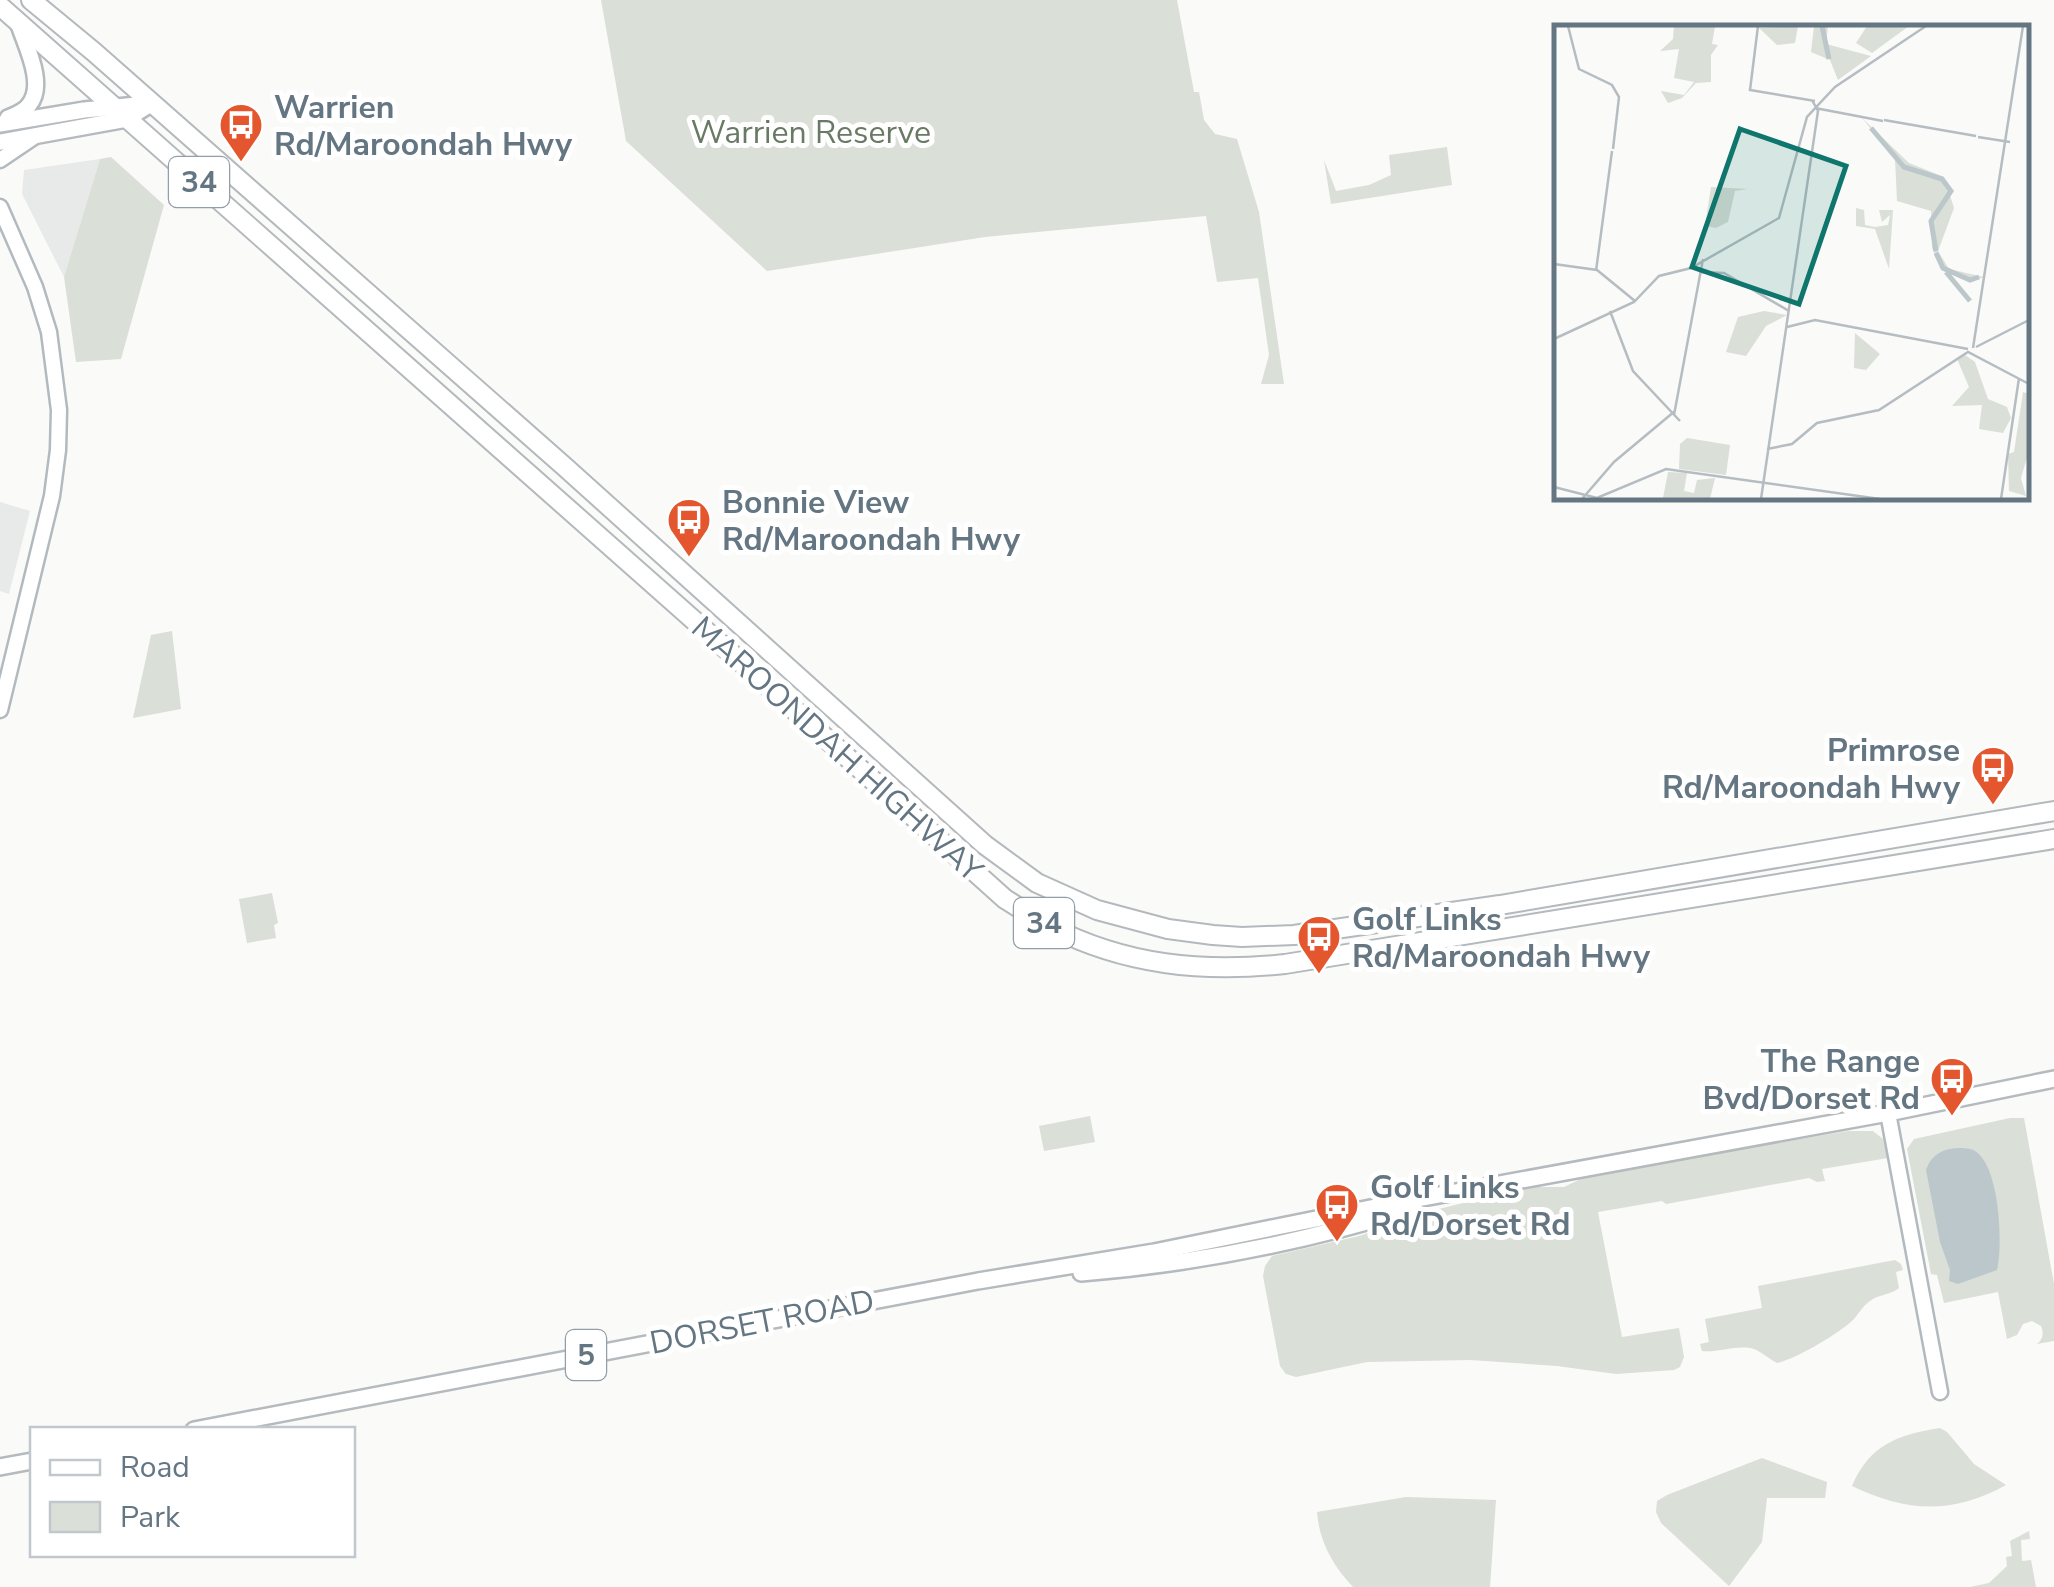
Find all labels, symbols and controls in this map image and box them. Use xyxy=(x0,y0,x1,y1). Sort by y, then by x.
inset map xyxy=(1554,25,2029,500)
place label: Warrien Rd/Maroondah Hwy xyxy=(274,86,573,166)
bus stop icon: Warrien Rd/Maroondah Hwy xyxy=(218,102,264,163)
park label: Warrien Reserve xyxy=(691,111,931,154)
road number: 34 xyxy=(169,157,229,207)
place label: Bonnie View Rd/Maroondah Hwy xyxy=(722,481,1021,561)
bus stop icon: Bonnie View Rd/Maroondah Hwy xyxy=(666,497,712,558)
street label: MAROONDAH HIGHWAY xyxy=(682,607,992,892)
place label: Primrose Rd/Maroondah Hwy xyxy=(1662,729,1961,809)
bus stop icon: Primrose Rd/Maroondah Hwy xyxy=(1970,745,2016,806)
road number: 34 xyxy=(1014,898,1074,948)
place label: Golf Links Rd/Maroondah Hwy xyxy=(1352,898,1651,978)
bus stop icon: Golf Links Rd/Maroondah Hwy xyxy=(1296,914,1342,975)
place label: The Range Bvd/Dorset Rd xyxy=(1702,1040,1920,1120)
bus stop icon: The Range Bvd/Dorset Rd xyxy=(1929,1056,1975,1117)
place label: Golf Links Rd/Dorset Rd xyxy=(1370,1166,1571,1246)
bus stop icon: Golf Links Rd/Dorset Rd xyxy=(1314,1182,1360,1243)
street label: DORSET ROAD xyxy=(646,1279,878,1365)
road number: 5 xyxy=(566,1330,606,1380)
legend xyxy=(30,1427,355,1557)
text: Road xyxy=(120,1447,190,1488)
text: Park xyxy=(120,1497,181,1538)

